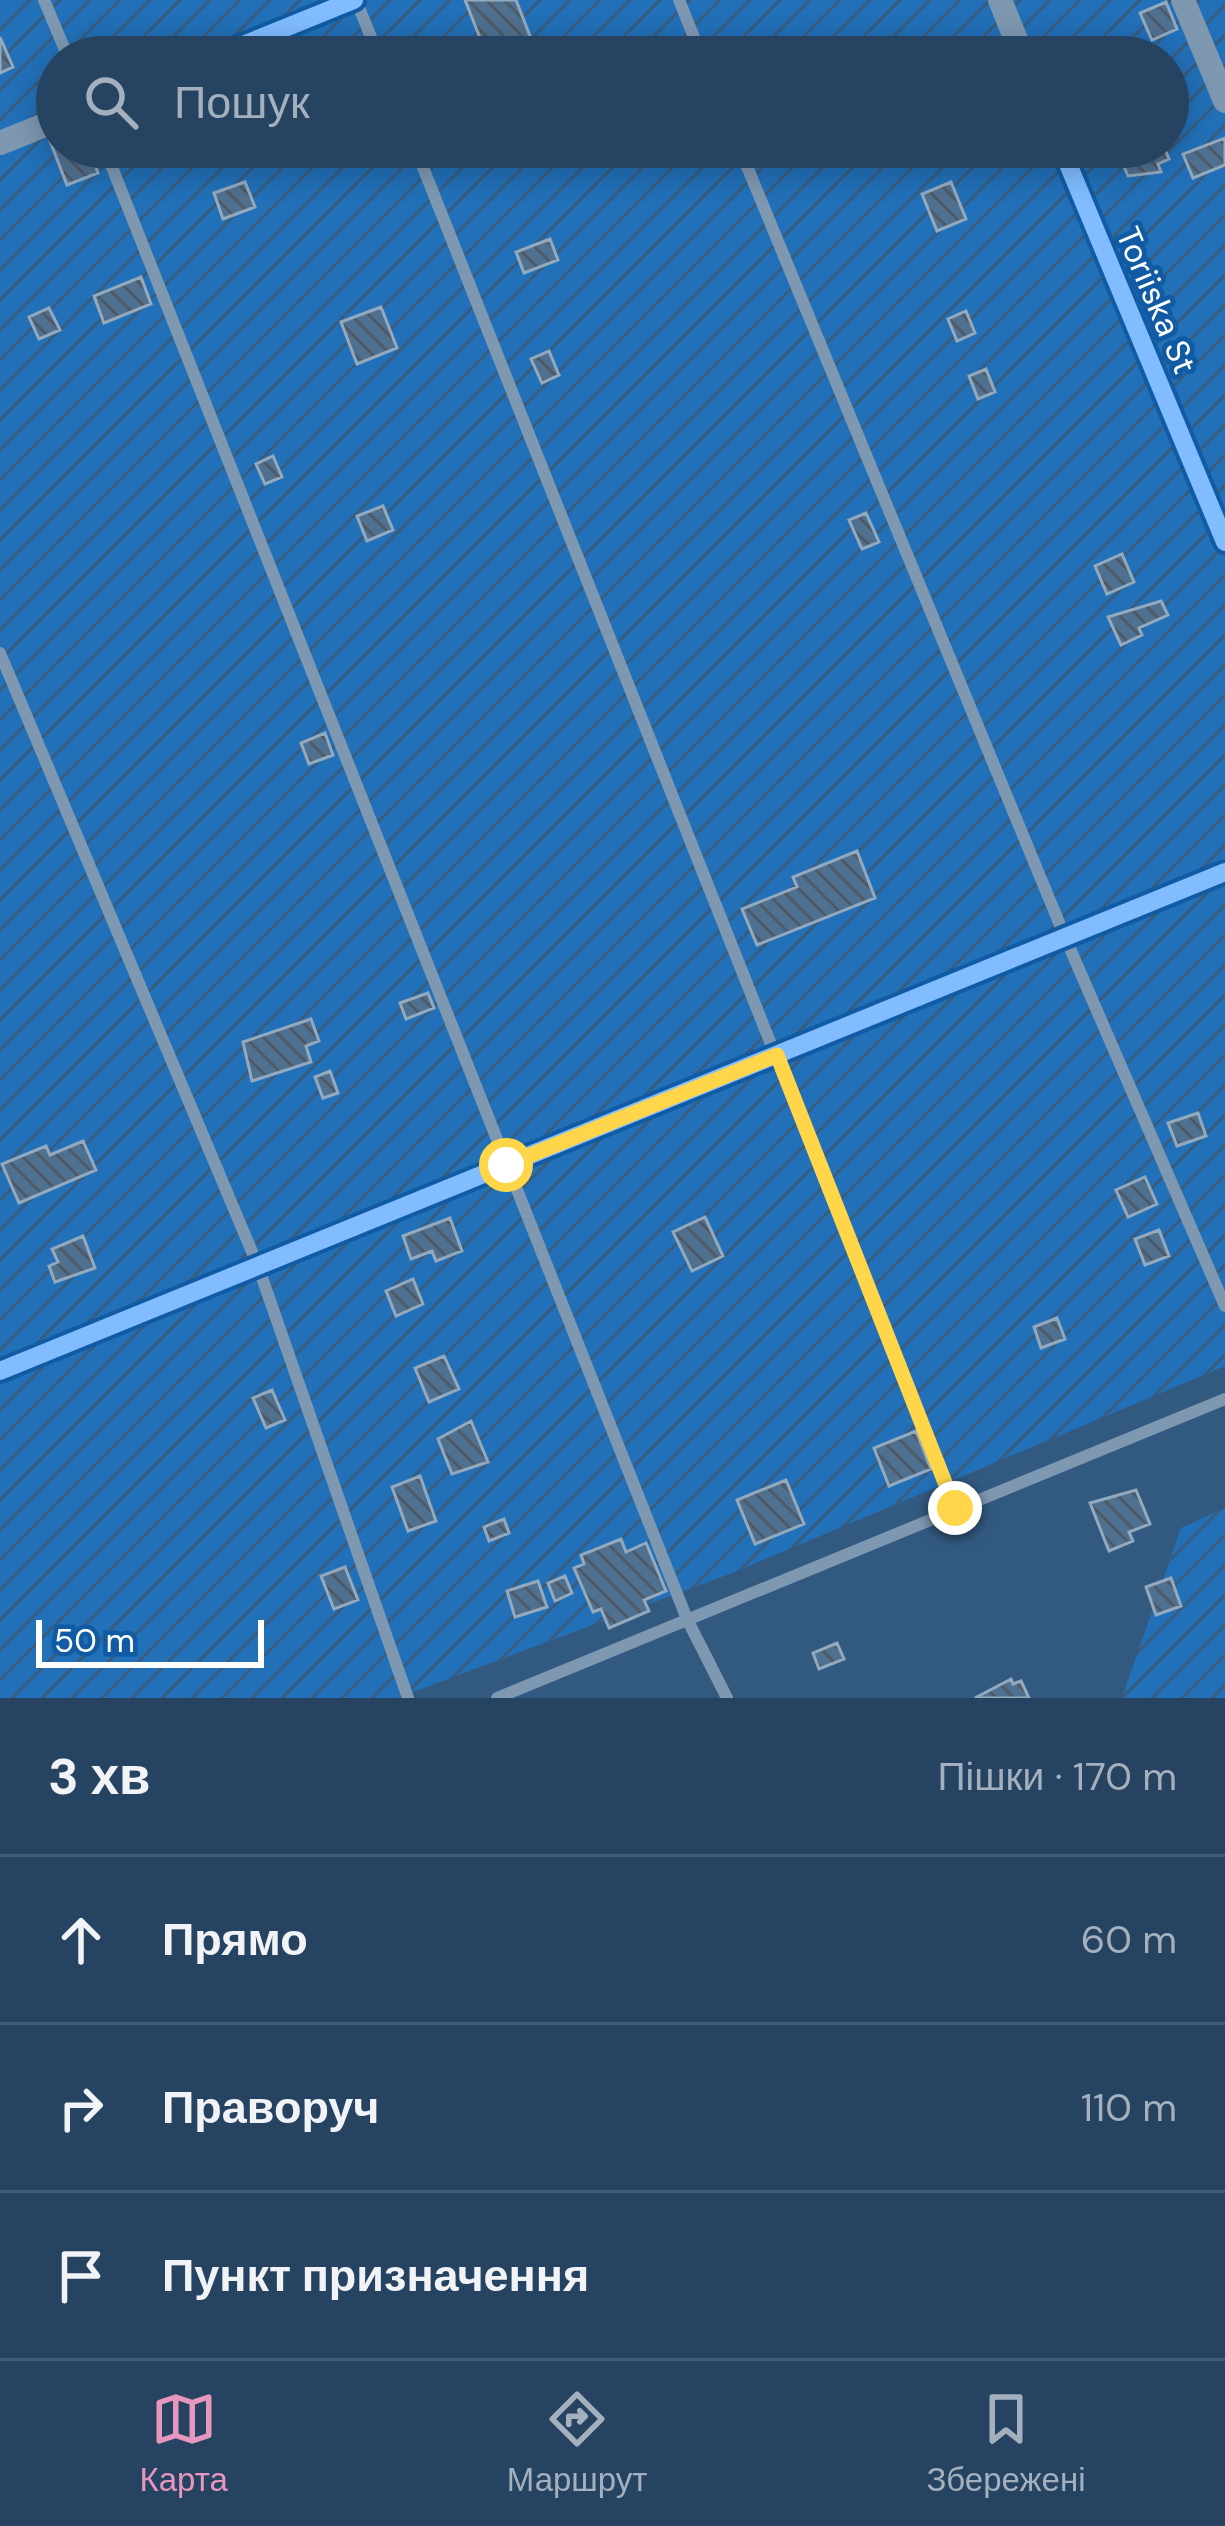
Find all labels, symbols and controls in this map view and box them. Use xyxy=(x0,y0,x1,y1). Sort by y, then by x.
search box xyxy=(36,36,1189,168)
icon: search xyxy=(78,69,144,135)
text: Пошук xyxy=(174,73,310,132)
street label: Toriiska St xyxy=(1106,220,1207,380)
route start xyxy=(479,1138,533,1192)
route end xyxy=(928,1481,982,1535)
scale bar xyxy=(36,1614,264,1667)
text: 50 m xyxy=(54,1619,135,1662)
text: 3 хв xyxy=(48,1743,150,1810)
text: Пішки · 170 m xyxy=(937,1751,1177,1802)
icon: ahead xyxy=(48,1907,114,1973)
text: Прямо xyxy=(162,1910,308,1969)
text: 60 m xyxy=(1081,1914,1177,1965)
icon: right xyxy=(48,2075,114,2141)
text: Праворуч xyxy=(162,2078,379,2137)
text: 110 m xyxy=(1081,2082,1177,2133)
icon: arrive xyxy=(48,2243,114,2309)
text: Пункт призначення xyxy=(162,2246,589,2305)
tab: Карта xyxy=(139,2386,228,2501)
tab: Маршрут xyxy=(507,2386,647,2501)
tab: Збережені xyxy=(926,2386,1086,2501)

